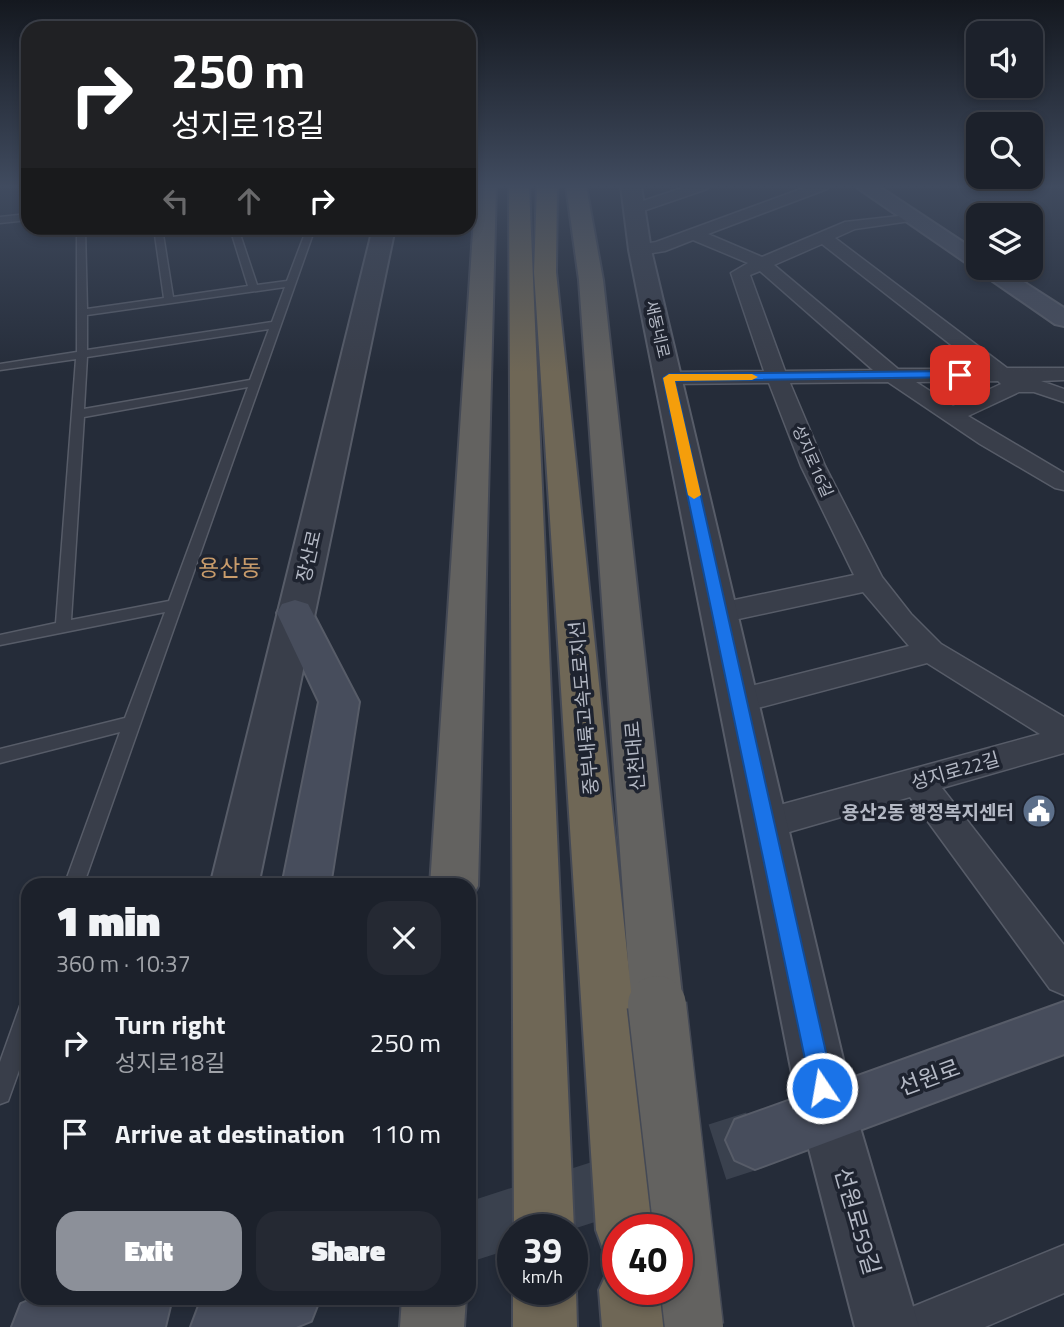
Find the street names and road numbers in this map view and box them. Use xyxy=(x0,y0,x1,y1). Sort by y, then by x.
street label: 새동네로 xyxy=(640,298,676,361)
street label: 성지로16길 xyxy=(786,421,840,501)
street label: 장산로 xyxy=(288,527,328,585)
street label: 중부내륙고속도로지선 xyxy=(561,620,605,796)
street label: 신천대로 xyxy=(617,720,651,792)
street label: 성지로22길 xyxy=(907,743,1003,797)
street label: 선원로 xyxy=(893,1050,965,1104)
street label: 선원로59길 xyxy=(826,1163,890,1279)

